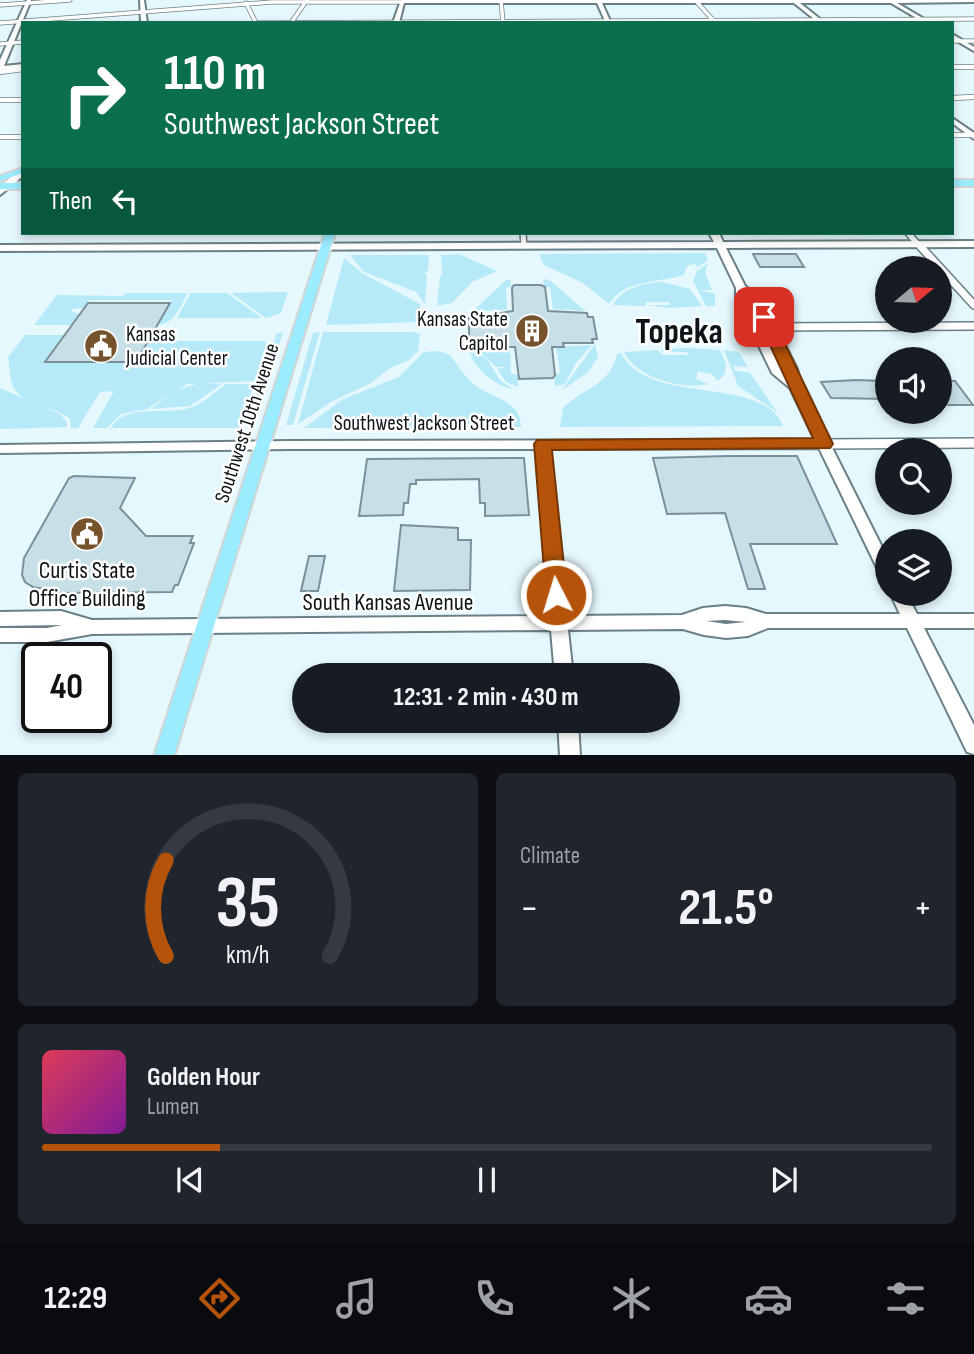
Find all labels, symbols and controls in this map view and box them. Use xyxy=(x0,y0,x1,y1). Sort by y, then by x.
text: 110 m xyxy=(164,45,266,104)
icon: right xyxy=(49,49,140,140)
text: Southwest Jackson Street xyxy=(164,105,439,144)
icon: left xyxy=(106,182,144,220)
text: Then xyxy=(49,186,92,217)
north arrow xyxy=(875,256,952,332)
map controls xyxy=(875,256,952,606)
pin xyxy=(734,287,794,347)
icon: arrive xyxy=(745,298,783,336)
place label: Kansas State Capitol xyxy=(417,307,508,356)
district label: Topeka xyxy=(635,311,723,354)
building icon: Kansas State Capitol xyxy=(513,312,551,350)
place label: Kansas Judicial Center xyxy=(125,322,228,371)
public building icon: Kansas Judicial Center xyxy=(82,327,120,365)
street label: Southwest 10th Avenue xyxy=(209,340,285,506)
button: sound xyxy=(875,347,952,424)
street label: Southwest Jackson Street xyxy=(334,411,514,436)
button: search xyxy=(875,438,952,515)
public building icon: Curtis State Office Building xyxy=(68,515,106,553)
button: layers xyxy=(875,529,952,606)
place label: Curtis State Office Building xyxy=(29,556,145,613)
position arrow xyxy=(519,558,593,632)
street label: South Kansas Avenue xyxy=(303,588,473,617)
speed limit sign: 40 xyxy=(21,642,112,733)
text: 12:31 · 2 min · 430 m xyxy=(393,682,579,713)
text: Climate xyxy=(520,842,580,870)
text: 35 xyxy=(216,860,280,948)
text: 21.5° xyxy=(678,877,774,940)
text: − xyxy=(520,886,539,931)
text: + xyxy=(913,886,932,931)
text: km/h xyxy=(226,939,270,970)
text: Golden Hour xyxy=(147,1062,260,1093)
text: Lumen xyxy=(147,1093,199,1121)
icon: previous xyxy=(171,1161,209,1199)
icon: pause xyxy=(468,1161,506,1199)
icon: next xyxy=(765,1161,803,1199)
icon: directions xyxy=(195,1274,244,1323)
icon: music xyxy=(332,1274,381,1323)
icon: phone xyxy=(470,1274,519,1323)
icon: climate xyxy=(607,1274,656,1323)
icon: car xyxy=(744,1274,793,1323)
icon: filters xyxy=(881,1274,930,1323)
text: 12:29 xyxy=(44,1279,107,1318)

